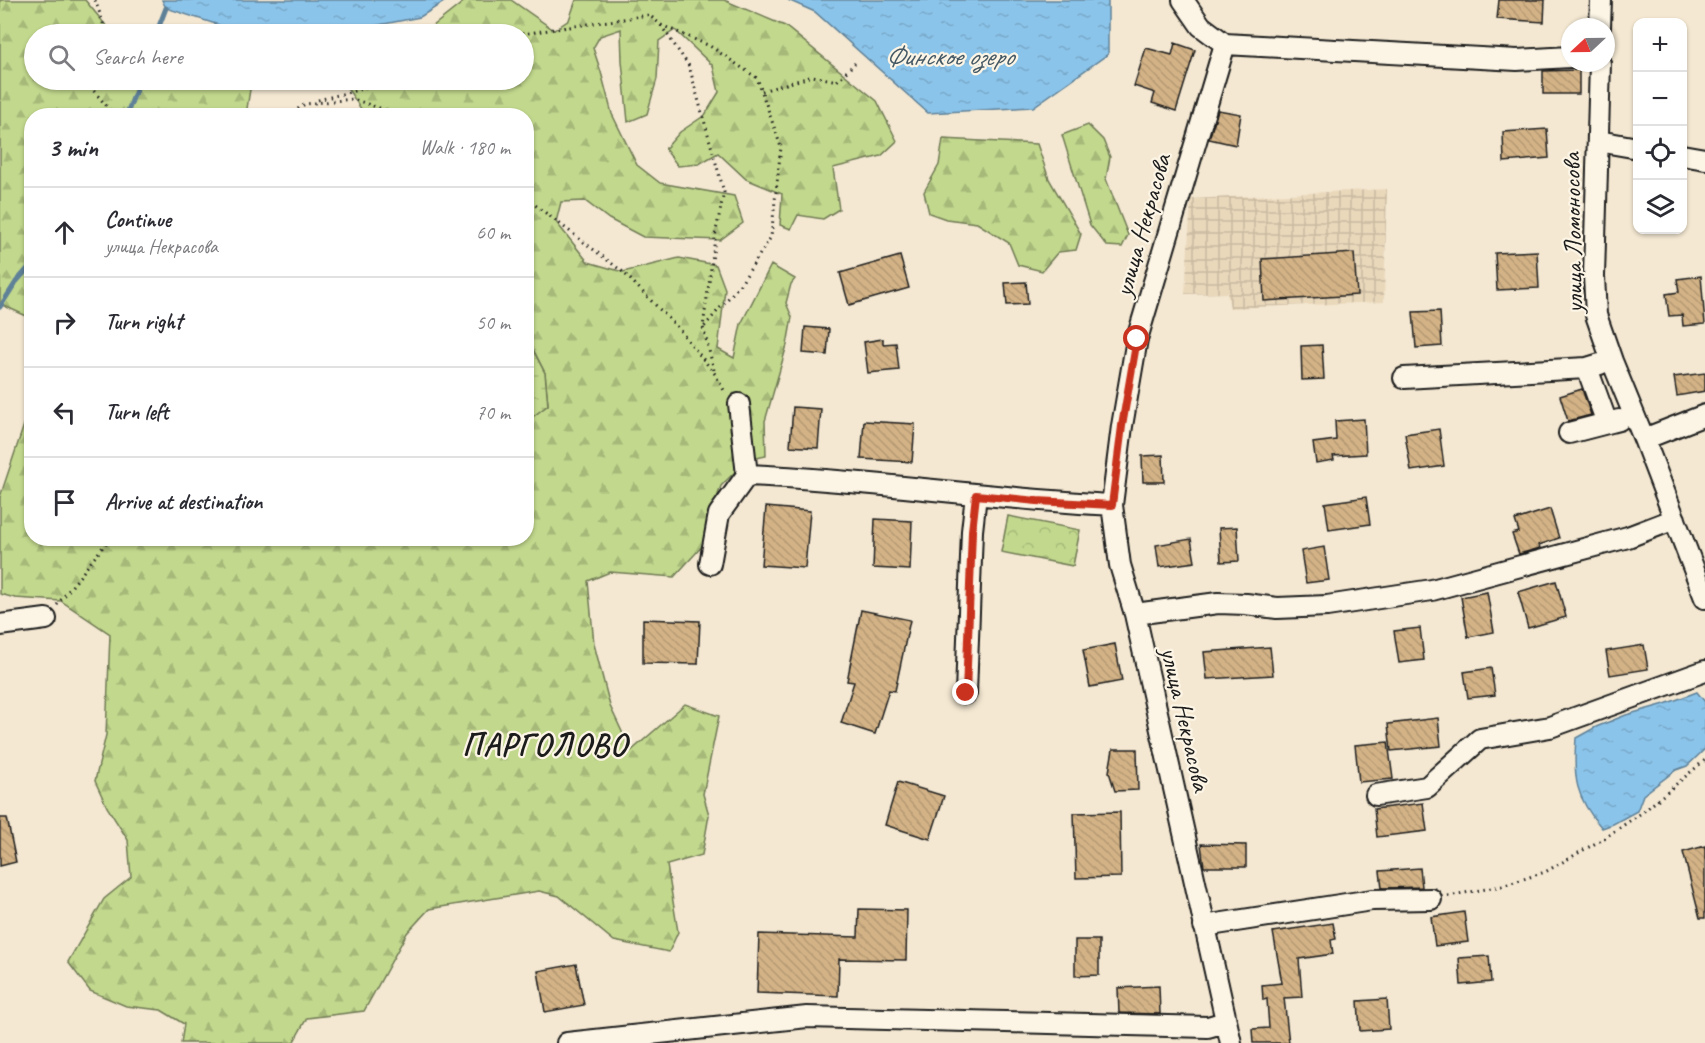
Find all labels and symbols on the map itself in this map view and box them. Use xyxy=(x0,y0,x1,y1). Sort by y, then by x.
north arrow xyxy=(1561,18,1615,72)
water label: Финское озеро xyxy=(885,39,1016,74)
street label: улица Некрасова xyxy=(1106,149,1179,302)
street label: улица Ломоносова xyxy=(1555,151,1590,315)
route start xyxy=(1123,325,1149,351)
street label: улица Некрасова xyxy=(1152,642,1218,796)
route end xyxy=(952,679,978,705)
district label: ПАРГОЛОВО xyxy=(462,724,630,765)

